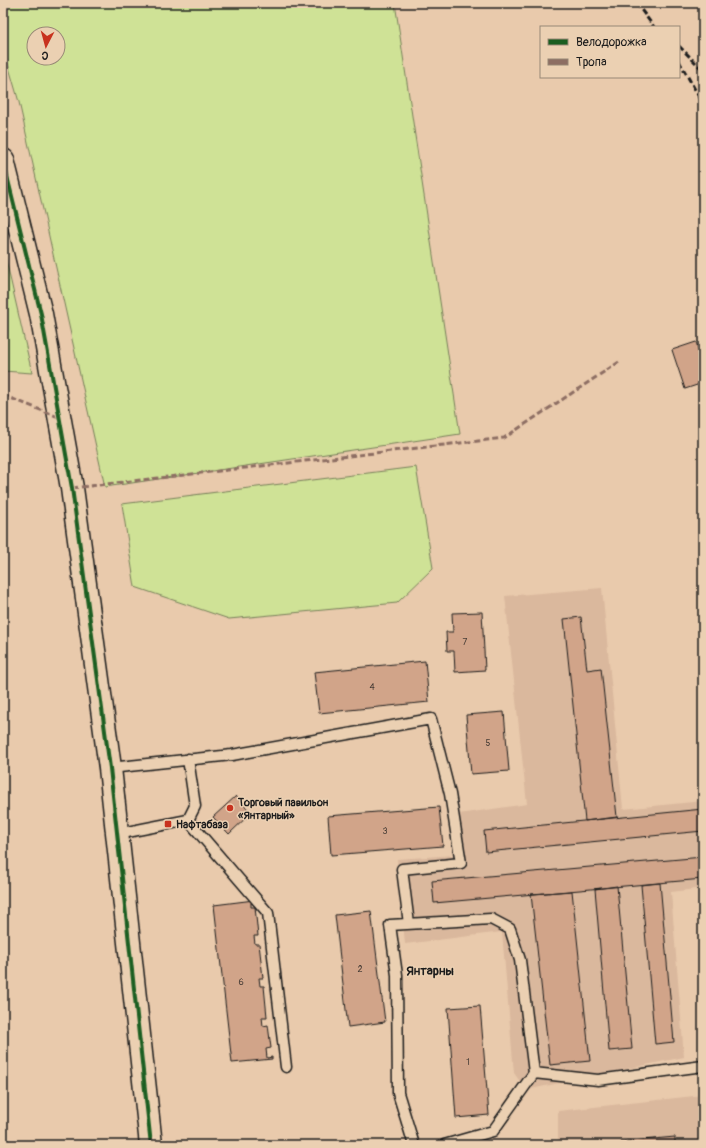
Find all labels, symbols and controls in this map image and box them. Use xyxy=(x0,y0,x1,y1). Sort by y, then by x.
north arrow xyxy=(26,26,66,66)
legend xyxy=(540,26,680,78)
text: Велодорожка xyxy=(576,35,647,50)
text: С xyxy=(41,49,49,62)
text: Тропа xyxy=(576,55,607,70)
house number: 7 xyxy=(463,637,468,648)
house number: 4 xyxy=(369,682,375,693)
house number: 5 xyxy=(486,738,491,749)
place label: Торговый павильон «Янтарный» xyxy=(237,796,329,822)
marker: Торговый павильон «Янтарный» xyxy=(225,803,235,813)
place label: Нафтабаза xyxy=(176,818,228,831)
marker: Нафтабаза xyxy=(163,819,173,829)
house number: 3 xyxy=(382,826,388,837)
district label: Янтарны xyxy=(406,963,454,979)
house number: 2 xyxy=(357,964,363,975)
house number: 6 xyxy=(238,977,244,988)
house number: 1 xyxy=(466,1057,470,1068)

